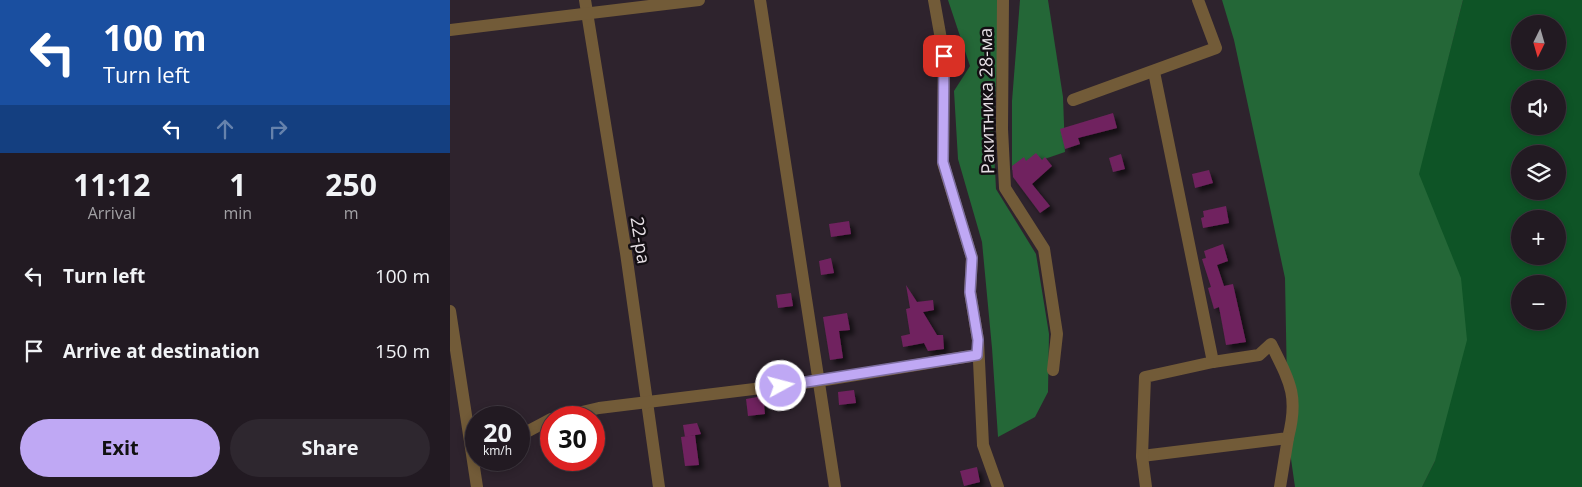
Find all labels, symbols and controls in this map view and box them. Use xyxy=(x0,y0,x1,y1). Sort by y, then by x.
text: 100 m xyxy=(103,14,207,61)
north arrow xyxy=(1511,15,1566,70)
map controls xyxy=(1511,15,1566,330)
icon: left xyxy=(20,20,85,85)
street label: Ракитника 28-ма xyxy=(973,28,999,174)
pin xyxy=(923,35,965,77)
icon: arrive xyxy=(930,42,958,70)
text: Turn left xyxy=(103,59,190,89)
button: sound xyxy=(1511,80,1566,135)
icon: left xyxy=(158,115,186,143)
icon: ahead xyxy=(211,115,239,143)
icon: right xyxy=(264,115,292,143)
button: layers xyxy=(1511,145,1566,200)
text: 11:12 xyxy=(73,164,150,205)
text: 1 xyxy=(229,164,246,205)
text: 250 xyxy=(325,164,377,205)
text: Arrival xyxy=(88,202,136,224)
text: min xyxy=(224,202,252,224)
text: m xyxy=(344,202,359,224)
button: + xyxy=(1511,210,1566,265)
street label: 22-ра xyxy=(625,215,657,265)
icon: left xyxy=(20,262,48,290)
text: Turn left xyxy=(63,263,145,289)
text: 100 m xyxy=(375,263,430,289)
button: − xyxy=(1511,275,1566,330)
icon: arrive xyxy=(20,337,48,365)
text: Arrive at destination xyxy=(63,338,260,364)
text: 150 m xyxy=(375,338,430,364)
position arrow xyxy=(754,359,806,411)
speed limit sign: 30 xyxy=(540,406,605,471)
text: 20 xyxy=(483,415,512,449)
button: Exit xyxy=(20,419,220,477)
button: Share xyxy=(230,419,430,477)
text: km/h xyxy=(483,442,512,459)

